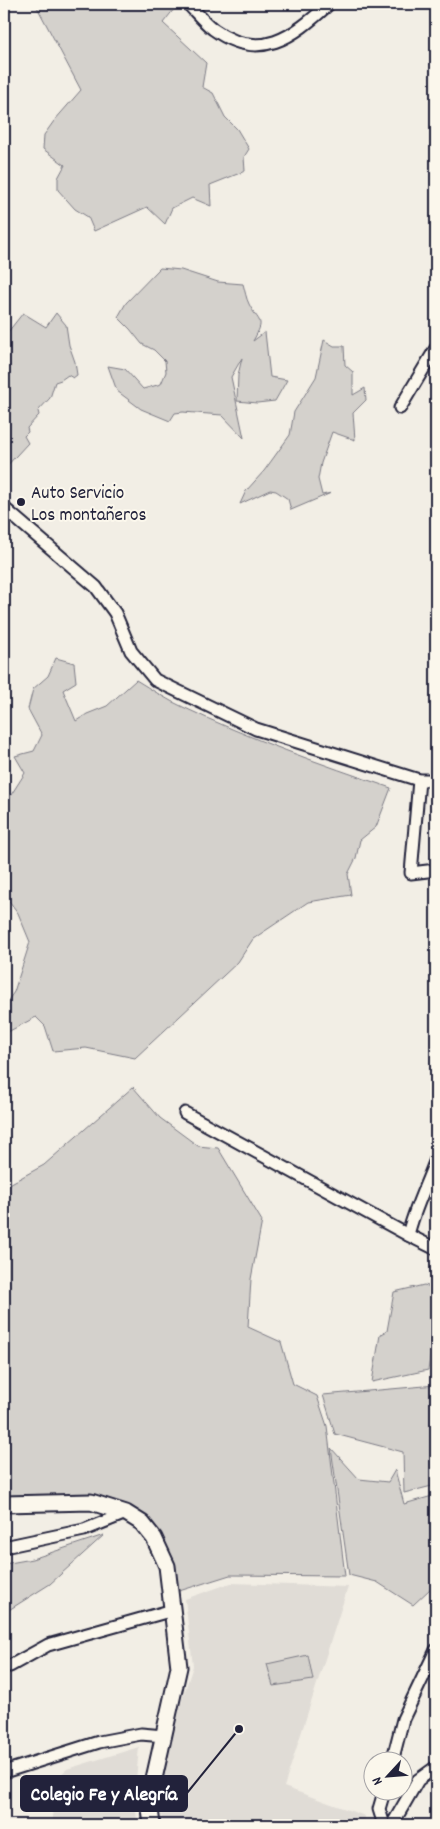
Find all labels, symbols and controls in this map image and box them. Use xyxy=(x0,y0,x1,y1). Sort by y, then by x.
place label: Auto Servicio Los montañeros xyxy=(31,481,146,530)
marker: Auto Servicio Los montañeros xyxy=(15,496,27,508)
north arrow xyxy=(362,1752,412,1802)
text: N xyxy=(368,1773,389,1788)
callout: Colegio Fe y Alegría xyxy=(21,1776,187,1811)
text: Colegio Fe y Alegría xyxy=(31,1782,178,1810)

